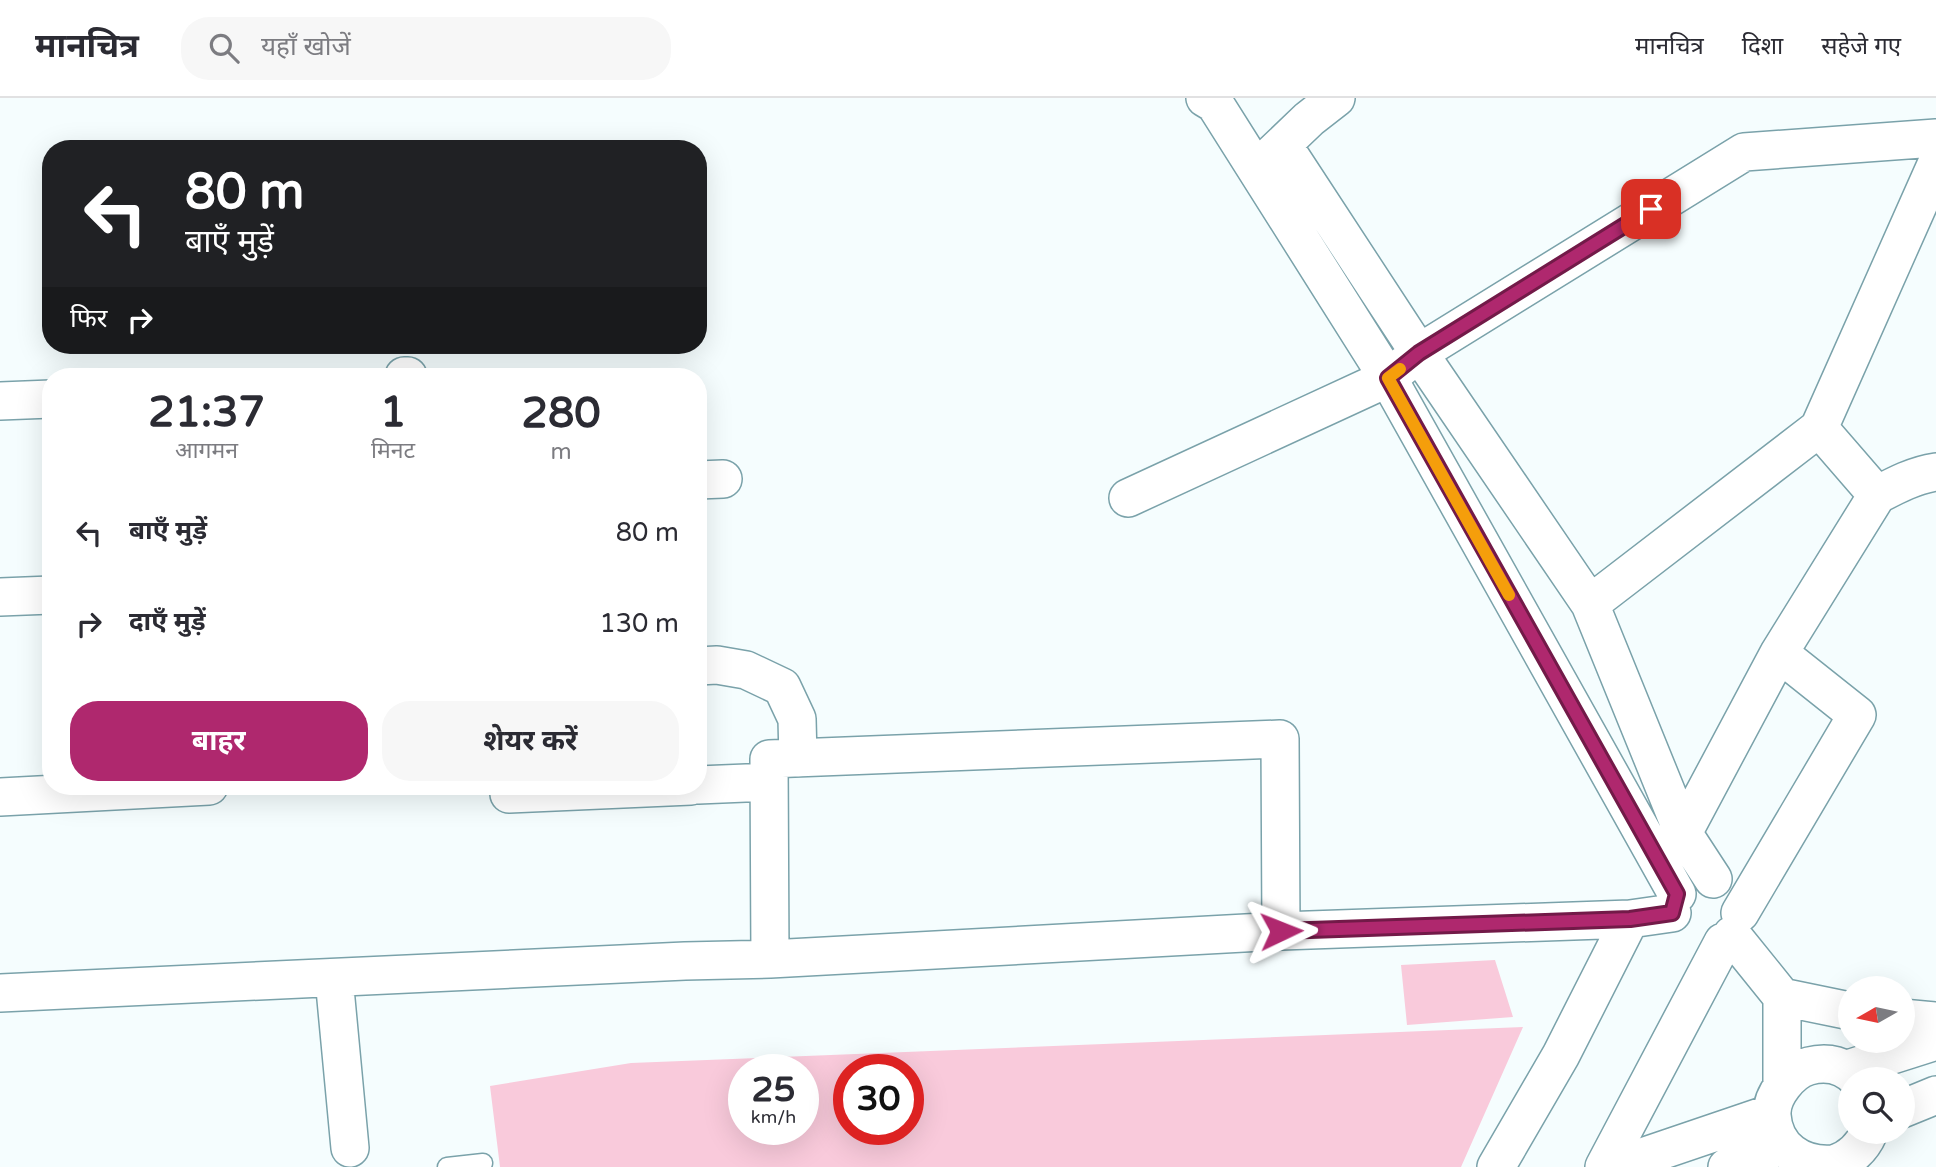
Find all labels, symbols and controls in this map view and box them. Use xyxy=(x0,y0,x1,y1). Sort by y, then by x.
search box xyxy=(181,17,671,80)
text: मानचित्र xyxy=(35,27,139,66)
icon: search xyxy=(205,29,243,67)
text: यहाँ खोजें xyxy=(261,31,351,62)
text: मानचित्र xyxy=(1635,32,1704,61)
text: दिशा xyxy=(1742,32,1783,61)
text: सहेजे गए xyxy=(1821,32,1901,61)
text: 80 m xyxy=(185,163,304,222)
icon: left xyxy=(70,168,161,259)
pin xyxy=(1621,179,1681,239)
icon: arrive xyxy=(1632,190,1670,228)
text: बाएँ मुड़ें xyxy=(185,223,274,261)
icon: right xyxy=(121,301,159,339)
text: फिर xyxy=(70,303,107,334)
text: 21:37 xyxy=(148,387,265,438)
text: 1 xyxy=(380,387,406,438)
text: 280 xyxy=(522,388,601,439)
text: आगमन xyxy=(175,437,238,465)
text: मिनट xyxy=(371,437,415,465)
text: m xyxy=(551,438,572,466)
icon: left xyxy=(70,514,108,552)
text: बाएँ मुड़ें xyxy=(129,515,207,546)
text: 80 m xyxy=(616,517,679,548)
icon: right xyxy=(70,605,108,643)
text: दाएँ मुड़ें xyxy=(129,606,206,637)
text: 130 m xyxy=(599,608,679,639)
button: बाहर xyxy=(70,701,368,781)
button: शेयर करें xyxy=(382,701,679,781)
position arrow xyxy=(1244,894,1318,968)
north arrow xyxy=(1838,976,1914,1054)
map controls xyxy=(1838,976,1915,1144)
speed limit sign: 30 xyxy=(833,1054,924,1145)
button: search xyxy=(1838,1067,1915,1144)
text: 25 xyxy=(752,1069,795,1111)
text: km/h xyxy=(751,1106,796,1128)

